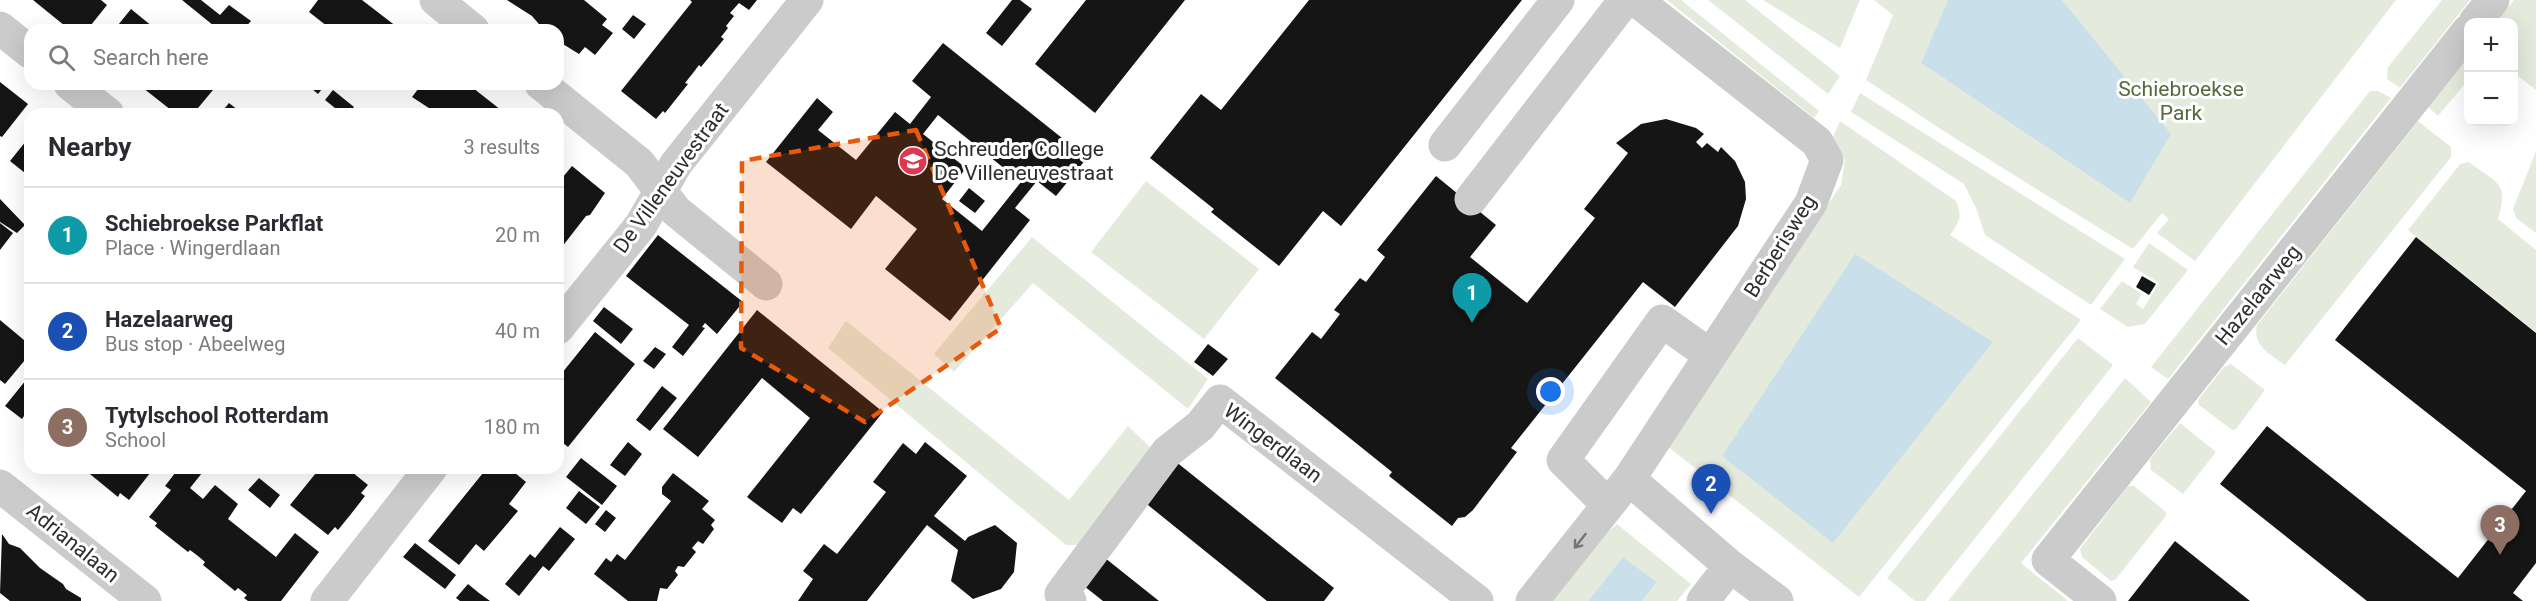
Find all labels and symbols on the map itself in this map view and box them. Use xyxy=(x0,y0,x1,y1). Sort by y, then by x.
park label: Schiebroekse Park xyxy=(2118,77,2244,125)
street label: De Villeneuvestraat xyxy=(609,98,734,258)
place label: Schreuder College De Villeneuvestraat xyxy=(934,137,1114,185)
school or university icon: Schreuder College De Villeneuvestraat xyxy=(897,145,929,177)
street label: Berberisweg xyxy=(1739,190,1821,302)
street label: Hazelaarweg xyxy=(2210,240,2306,350)
pin: 1 xyxy=(1452,274,1492,323)
your location xyxy=(1536,377,1565,406)
street label: Wingerdlaan xyxy=(1219,398,1327,488)
pin: 2 xyxy=(1692,464,1730,514)
street label: Adrianalaan xyxy=(22,499,124,587)
pin: 3 xyxy=(2480,506,2520,555)
one-way arrow xyxy=(1573,533,1586,549)

